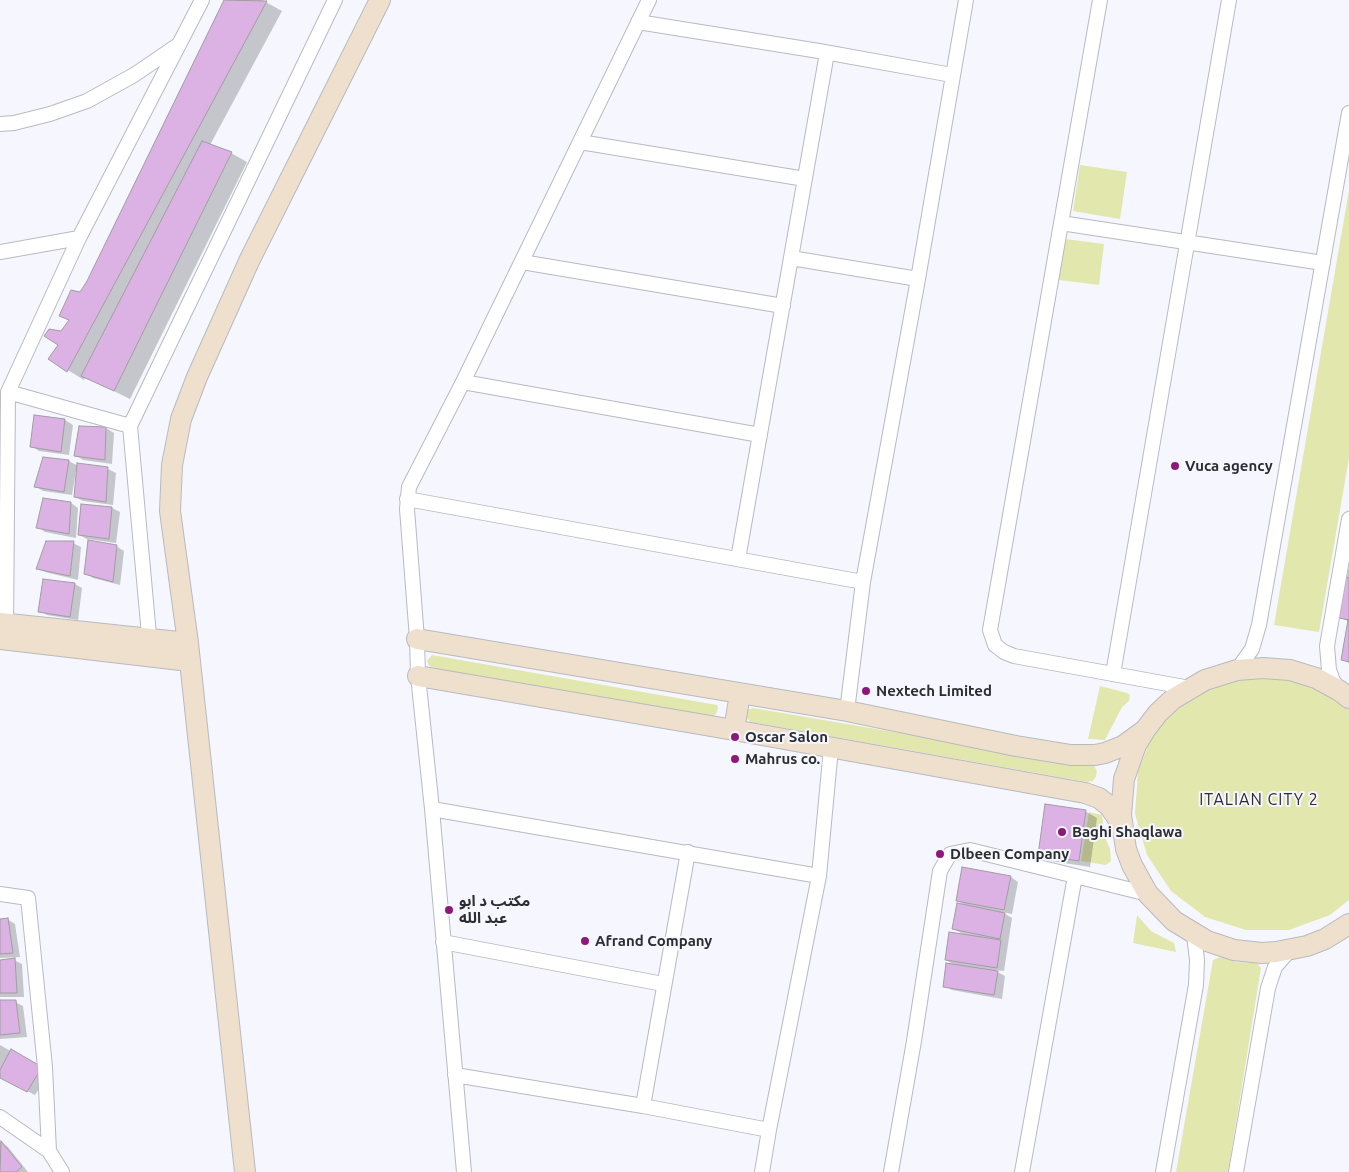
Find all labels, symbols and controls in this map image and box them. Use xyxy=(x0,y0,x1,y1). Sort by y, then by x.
place label: Vuca agency xyxy=(1185,457,1273,475)
marker: Vuca agency xyxy=(1169,460,1181,472)
place label: Nextech Limited xyxy=(876,682,992,700)
marker: Nextech Limited xyxy=(860,685,872,697)
place label: Oscar Salon xyxy=(745,728,828,746)
marker: Oscar Salon xyxy=(729,731,741,743)
place label: Mahrus co. xyxy=(745,750,820,768)
marker: Mahrus co. xyxy=(729,753,741,765)
district label: ITALIAN CITY 2 xyxy=(1198,790,1320,810)
place label: Baghi Shaqlawa xyxy=(1072,823,1182,841)
marker: Baghi Shaqlawa xyxy=(1056,826,1068,838)
place label: Dlbeen Company xyxy=(950,845,1069,863)
marker: Dlbeen Company xyxy=(934,848,946,860)
place label: مكتب د ابو عبد الله xyxy=(459,892,530,927)
marker: مكتب د ابو عبد الله xyxy=(443,904,455,916)
place label: Afrand Company xyxy=(595,932,712,950)
marker: Afrand Company xyxy=(579,935,591,947)

